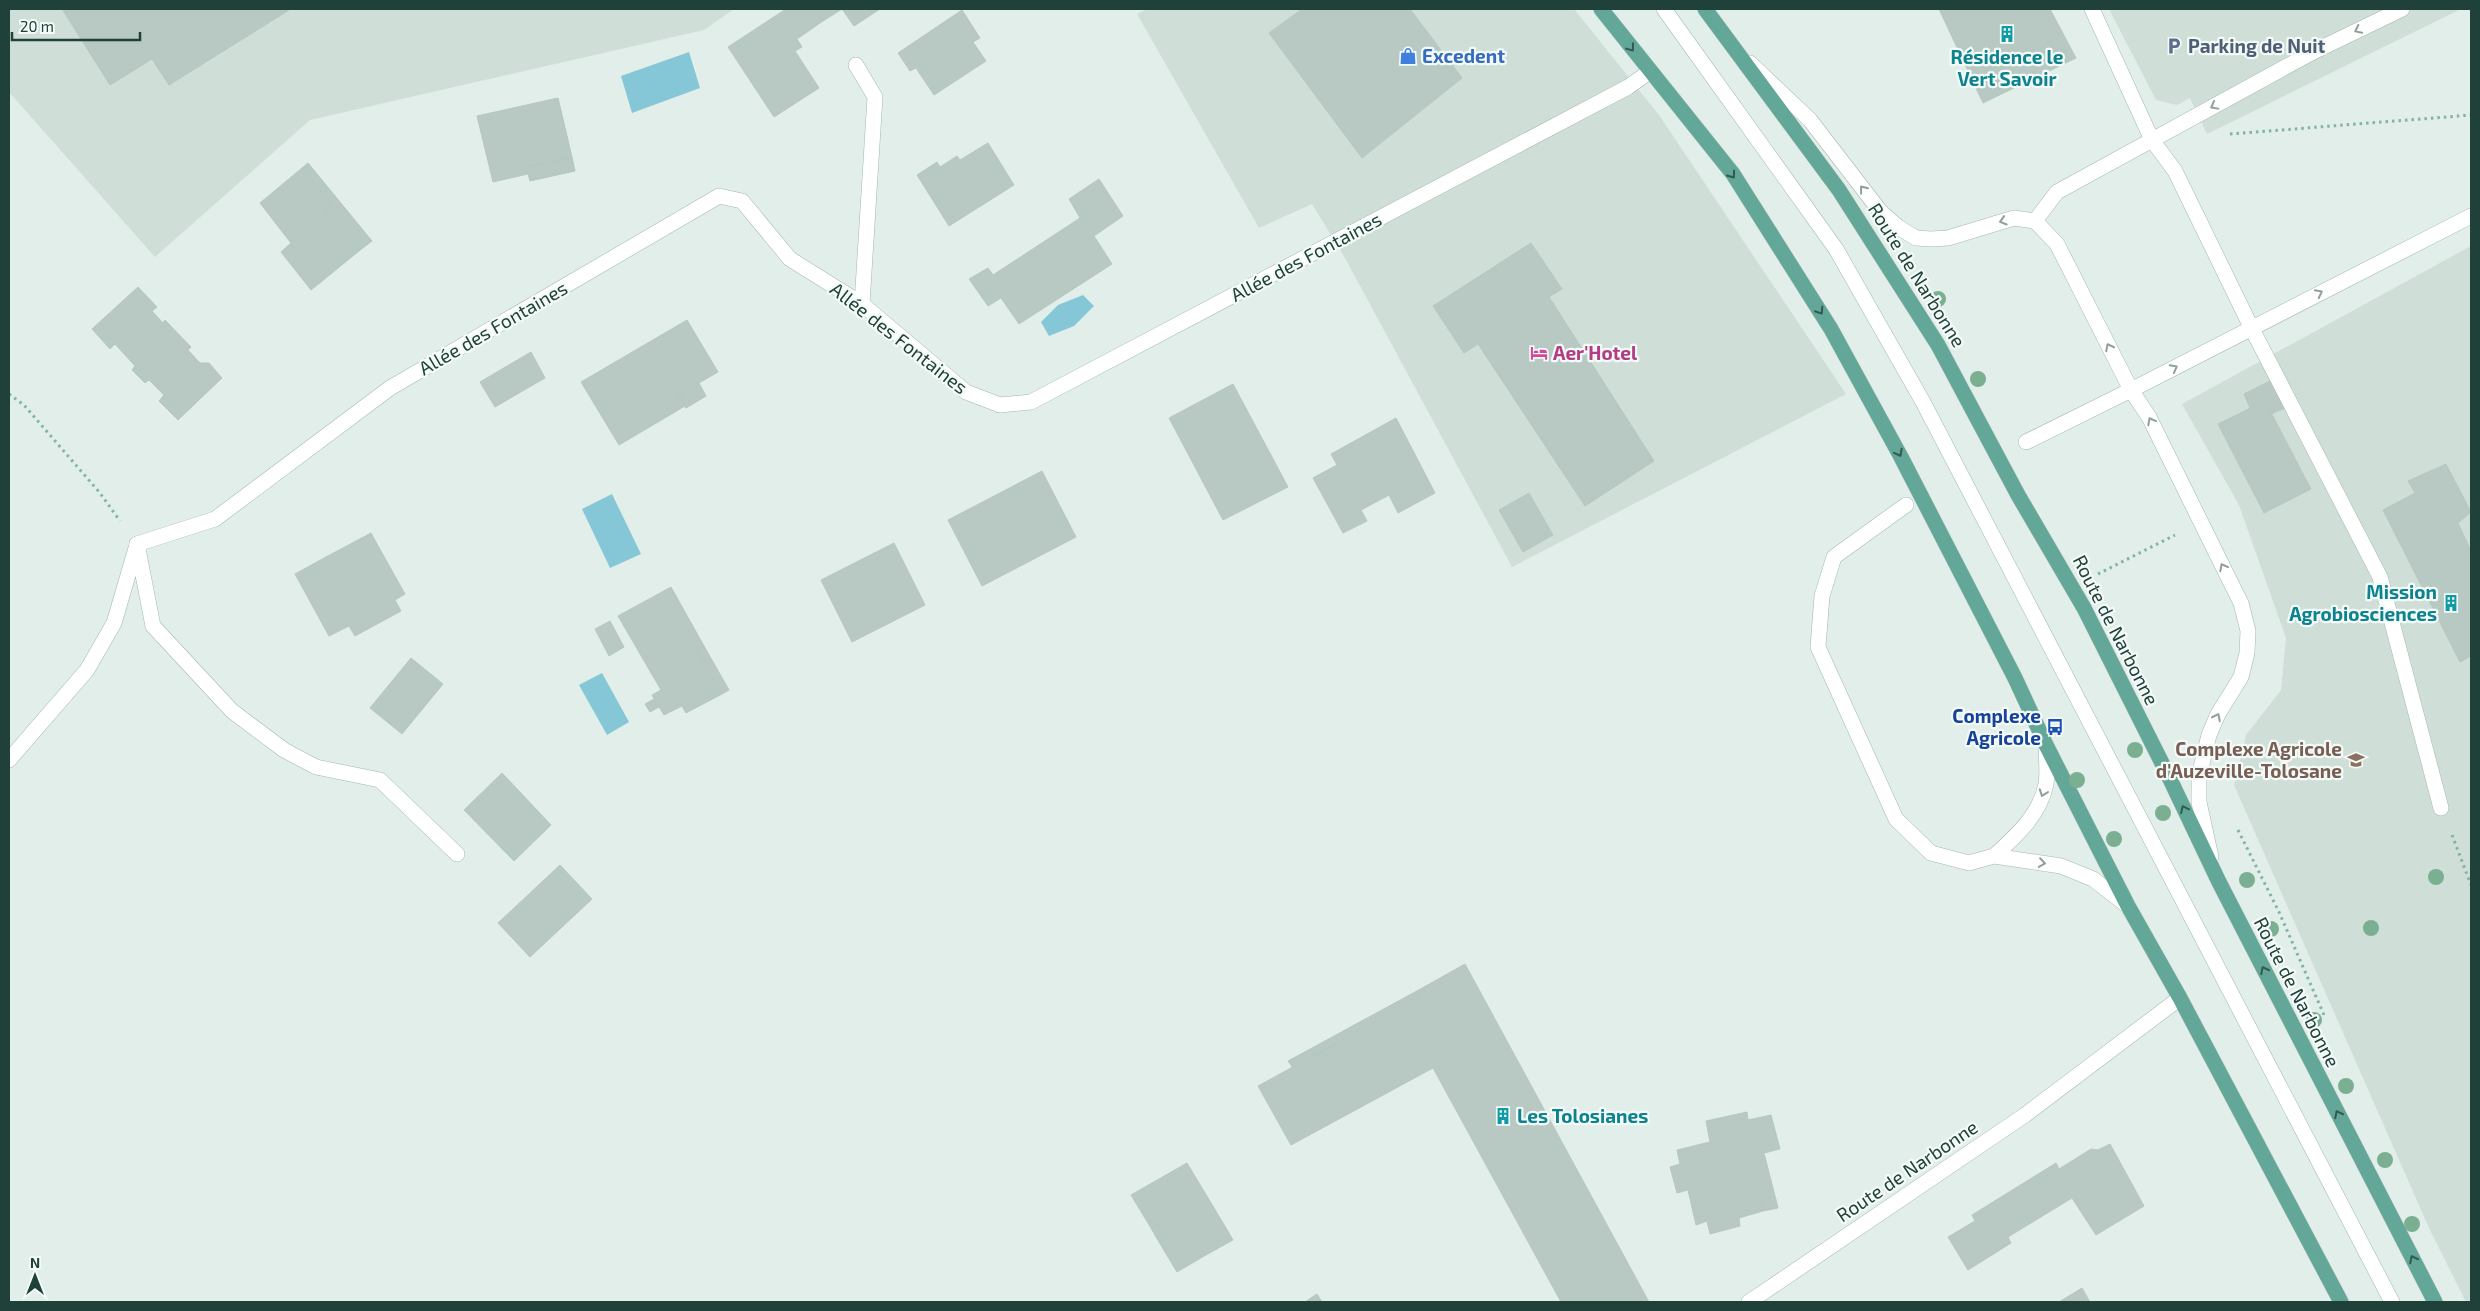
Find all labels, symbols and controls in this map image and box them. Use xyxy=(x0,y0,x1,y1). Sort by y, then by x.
scale bar xyxy=(12,10,140,42)
text: 20 m xyxy=(20,17,54,35)
building icon: Résidence le Vert Savoir xyxy=(1997,24,2017,44)
one-way arrow xyxy=(2354,24,2363,34)
place label: Parking de Nuit xyxy=(2188,34,2325,57)
parking icon: Parking de Nuit xyxy=(2164,36,2184,56)
one-way arrow xyxy=(1625,42,1634,52)
place label: Excedent xyxy=(1422,44,1505,67)
place label: Résidence le Vert Savoir xyxy=(1950,45,2064,90)
shop icon: Excedent xyxy=(1398,46,1418,66)
one-way arrow xyxy=(2211,100,2220,110)
one-way arrow xyxy=(1726,169,1735,178)
one-way arrow xyxy=(1860,185,1869,195)
street label: Route de Narbonne xyxy=(1864,198,1971,351)
street label: Allée des Fontaines xyxy=(1226,207,1385,306)
one-way arrow xyxy=(1999,215,2007,225)
street label: Allée des Fontaines xyxy=(414,276,571,379)
street label: Allée des Fontaines xyxy=(826,277,972,398)
one-way arrow xyxy=(2314,289,2323,299)
one-way arrow xyxy=(1814,306,1823,315)
place label: Aer'Hotel xyxy=(1553,341,1638,364)
hotel icon: Aer'Hotel xyxy=(1529,343,1549,363)
one-way arrow xyxy=(2105,343,2115,352)
one-way arrow xyxy=(2169,364,2178,374)
one-way arrow xyxy=(2147,417,2157,426)
one-way arrow xyxy=(1893,448,1903,457)
street label: Route de Narbonne xyxy=(2069,551,2164,709)
one-way arrow xyxy=(2219,563,2229,572)
place label: Mission Agrobiosciences xyxy=(2289,580,2437,625)
building icon: Mission Agrobiosciences xyxy=(2441,593,2461,613)
place label: Complexe Agricole xyxy=(1952,704,2041,749)
one-way arrow xyxy=(2211,713,2221,722)
bus stop icon: Complexe Agricole xyxy=(2045,717,2065,737)
place label: Complexe Agricole d'Auzeville-Tolosane xyxy=(2156,737,2342,782)
school or university icon: Complexe Agricole d'Auzeville-Tolosane xyxy=(2346,750,2366,770)
one-way arrow xyxy=(2038,788,2049,797)
one-way arrow xyxy=(2180,805,2190,814)
one-way arrow xyxy=(2038,857,2046,868)
street label: Route de Narbonne xyxy=(2250,913,2345,1071)
one-way arrow xyxy=(2260,966,2270,975)
place label: Les Tolosianes xyxy=(1517,1104,1648,1127)
building icon: Les Tolosianes xyxy=(1493,1106,1513,1126)
one-way arrow xyxy=(2334,1111,2344,1120)
street label: Route de Narbonne xyxy=(1832,1115,1982,1226)
north arrow xyxy=(10,1251,60,1301)
text: N xyxy=(30,1254,40,1271)
one-way arrow xyxy=(2409,1255,2419,1264)

